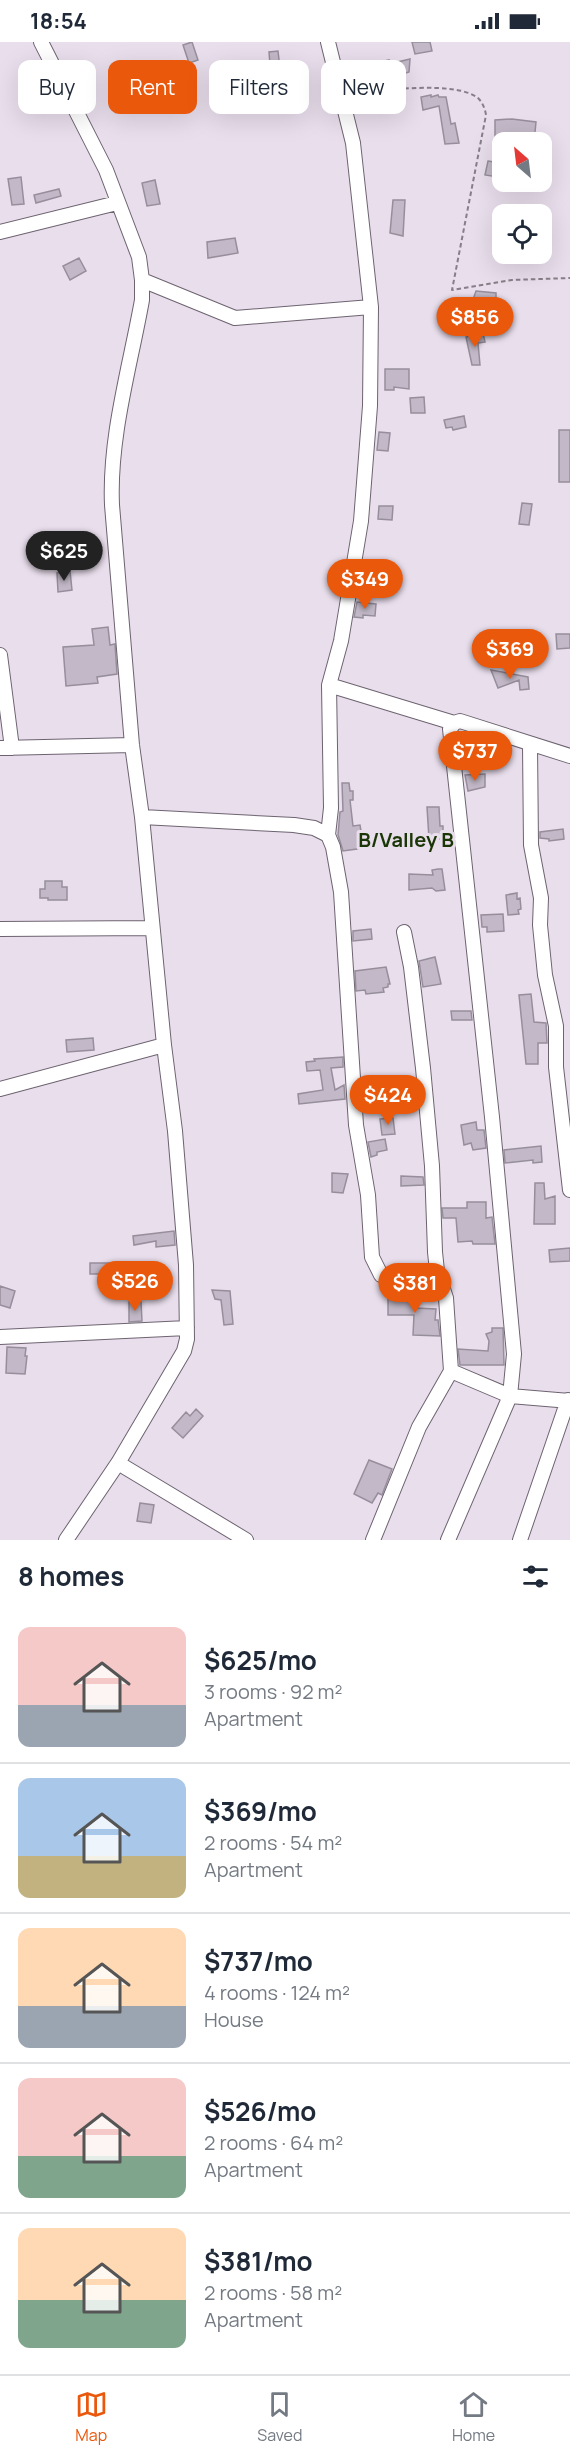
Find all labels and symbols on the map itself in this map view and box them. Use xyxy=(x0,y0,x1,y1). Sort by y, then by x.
north arrow xyxy=(492,132,552,192)
pin: $856 xyxy=(439,297,511,348)
pin: $625 xyxy=(28,531,100,582)
pin: $349 xyxy=(329,559,401,610)
pin: $369 xyxy=(474,629,546,680)
pin: $737 xyxy=(439,731,511,782)
district label: B/Valley B xyxy=(358,826,454,853)
pin: $424 xyxy=(352,1075,424,1126)
pin: $526 xyxy=(99,1261,171,1312)
pin: $381 xyxy=(379,1263,451,1314)

